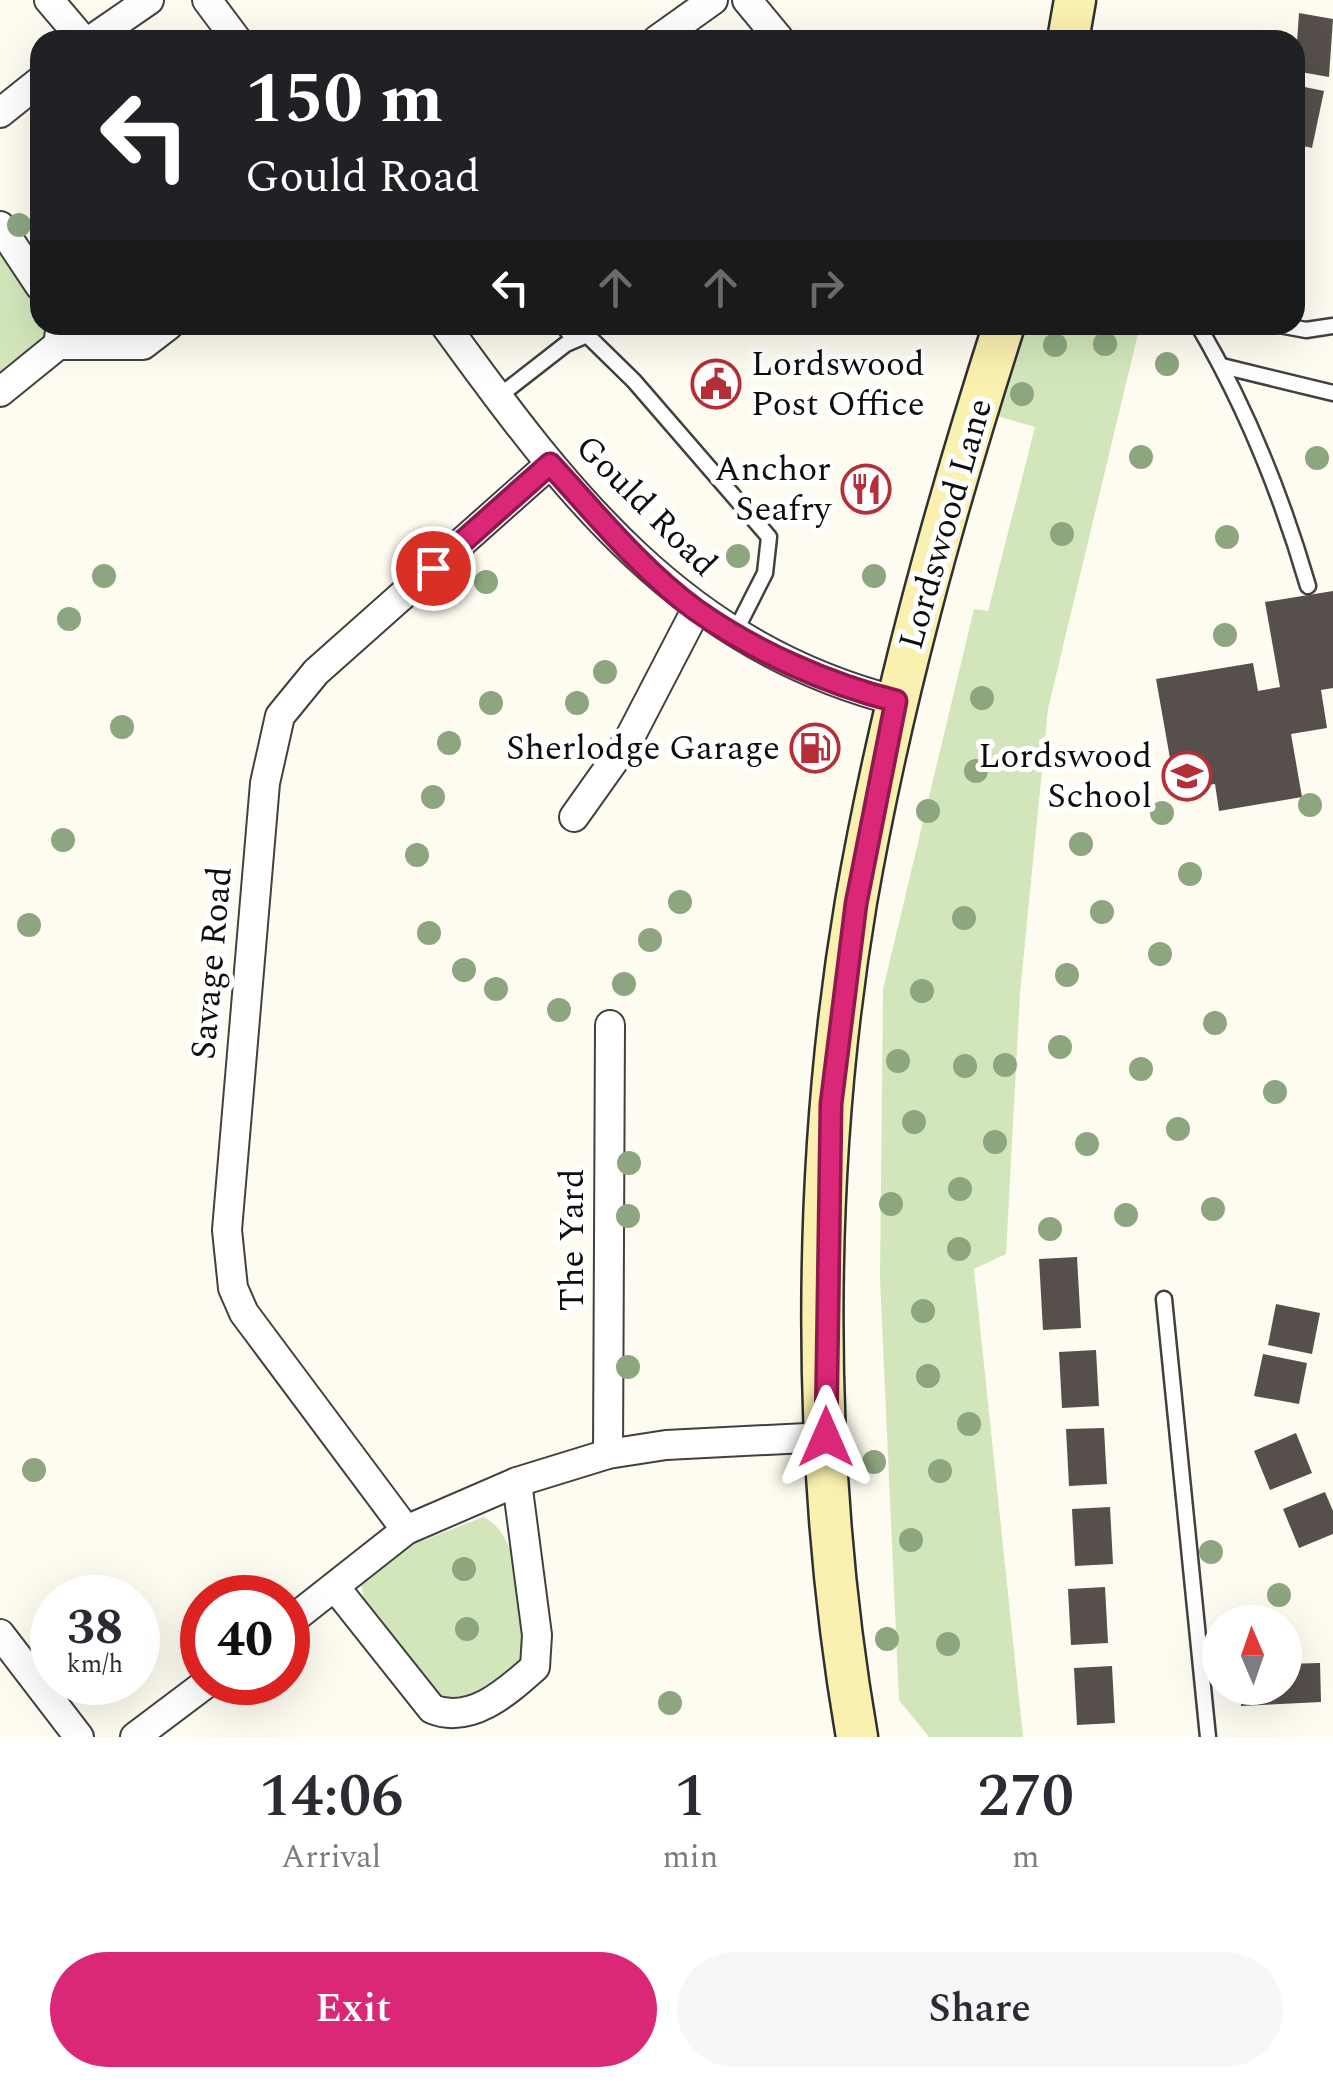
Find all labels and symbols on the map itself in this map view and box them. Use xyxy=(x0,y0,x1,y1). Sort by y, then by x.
place label: Lordswood Post Office xyxy=(751,338,925,431)
public building icon: Lordswood Post Office xyxy=(690,358,742,410)
street label: Lordswood Lane xyxy=(885,392,1007,656)
street label: Gould Road xyxy=(563,423,729,589)
place label: Anchor Seafry xyxy=(714,443,832,536)
restaurant icon: Anchor Seafry xyxy=(840,463,892,515)
pin xyxy=(391,526,476,611)
place label: Sherlodge Garage xyxy=(506,722,780,775)
fuel station icon: Sherlodge Garage xyxy=(789,722,841,774)
place label: Lordswood School xyxy=(978,730,1152,823)
school or university icon: Lordswood School xyxy=(1161,750,1213,802)
street label: Savage Road xyxy=(177,864,247,1062)
street label: The Yard xyxy=(546,1169,599,1311)
position arrow xyxy=(774,1385,878,1489)
speed limit sign: 40 xyxy=(180,1575,310,1705)
north arrow xyxy=(1202,1605,1302,1705)

